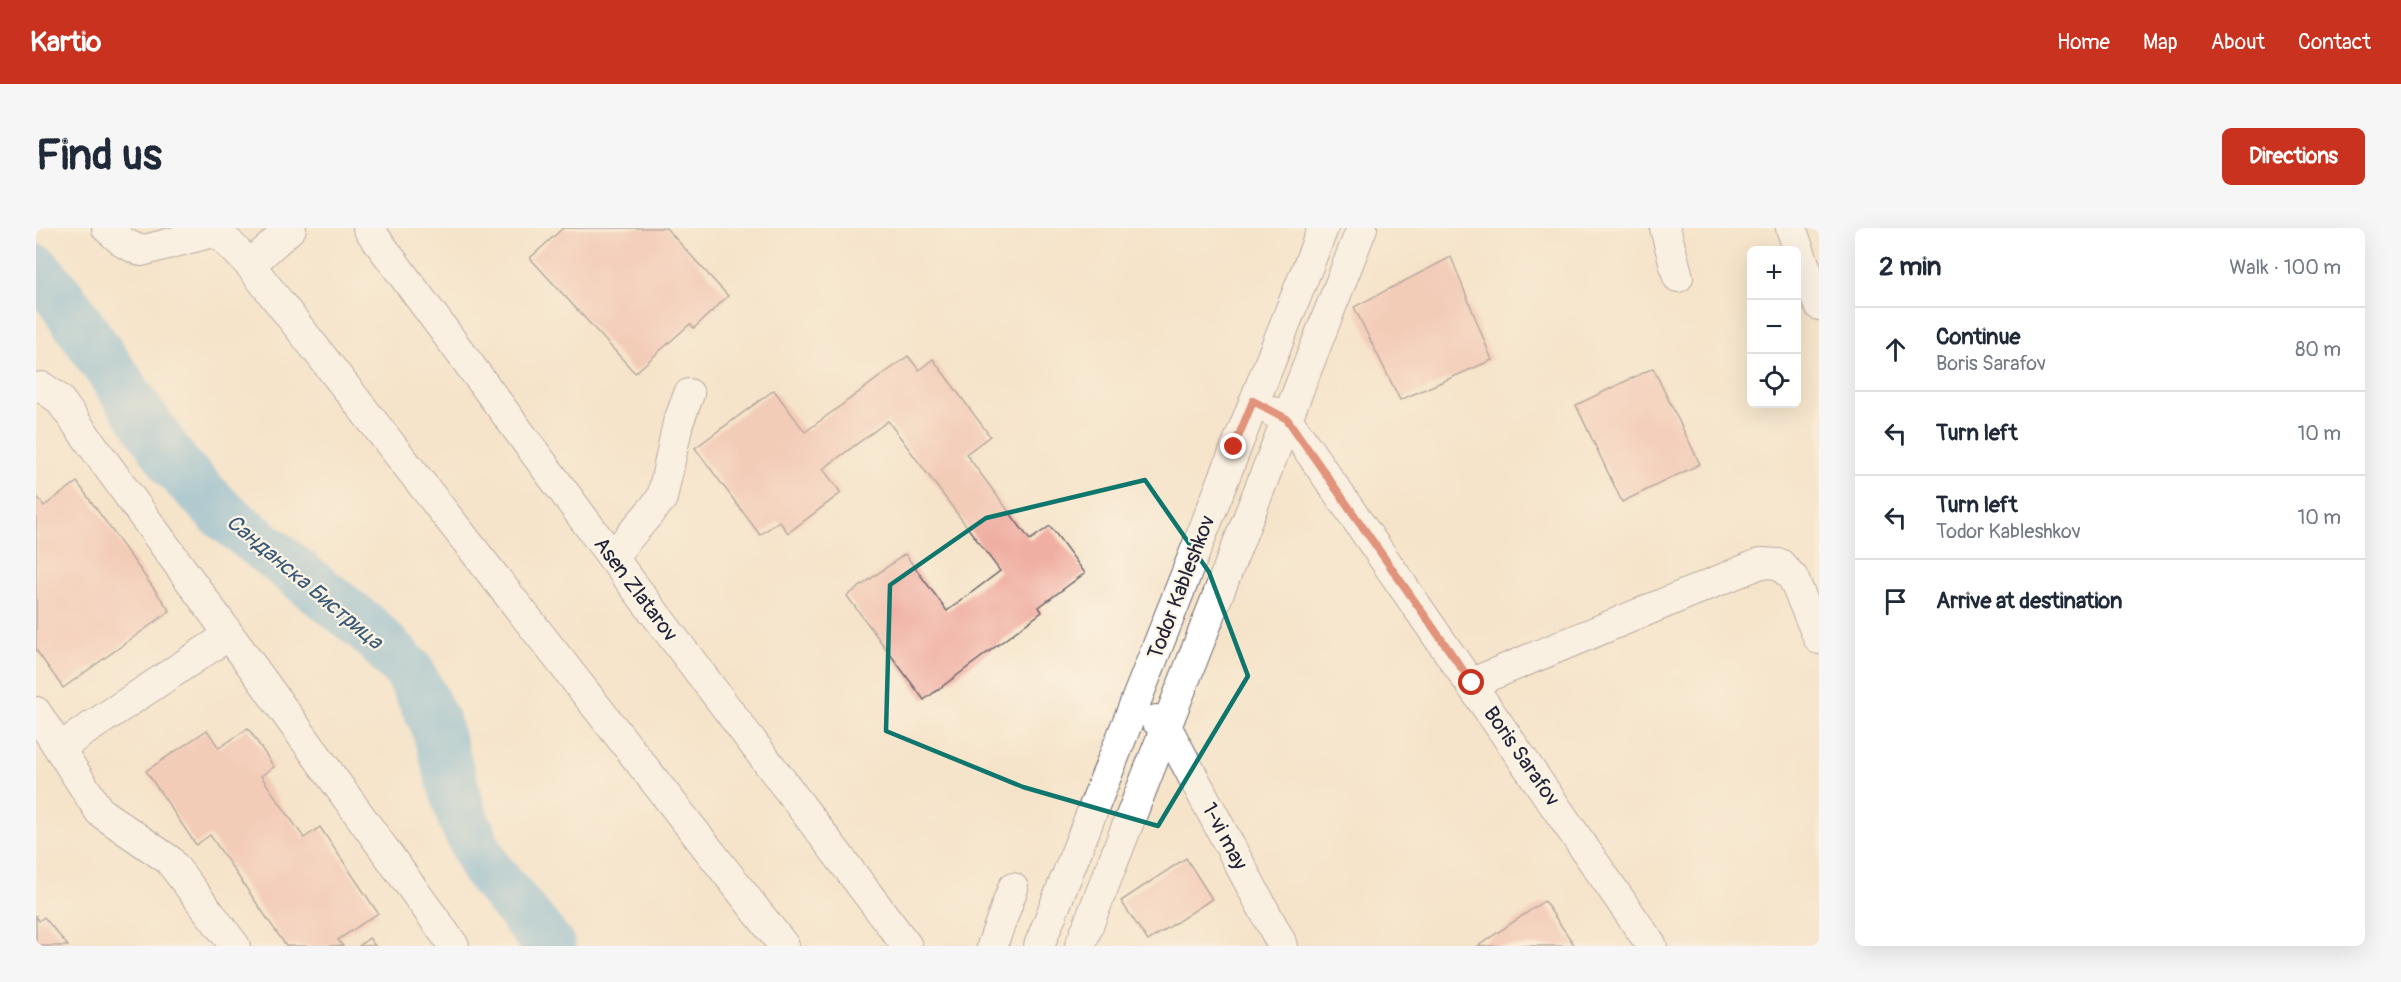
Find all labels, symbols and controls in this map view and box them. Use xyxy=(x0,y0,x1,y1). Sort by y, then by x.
text: Kartio xyxy=(30,25,101,60)
text: Home xyxy=(2057,29,2110,56)
text: Map xyxy=(2143,29,2178,56)
text: About xyxy=(2211,29,2265,56)
text: Contact xyxy=(2298,29,2371,56)
button: Directions xyxy=(2222,128,2365,185)
text: Find us xyxy=(36,130,162,182)
map controls xyxy=(1747,246,1801,408)
button: + xyxy=(1747,246,1801,300)
text: 2 min xyxy=(1879,251,1941,283)
text: Walk · 100 m xyxy=(2229,255,2341,280)
button: − xyxy=(1747,300,1801,354)
text: Continue xyxy=(1936,323,2020,351)
icon: ahead xyxy=(1879,333,1912,366)
text: 80 m xyxy=(2295,337,2341,362)
text: Boris Sarafov xyxy=(1936,351,2046,376)
button: locate xyxy=(1747,354,1801,408)
icon: left xyxy=(1879,417,1912,450)
text: Turn left xyxy=(1936,419,2018,447)
text: 10 m xyxy=(2297,421,2341,446)
route end xyxy=(1220,433,1246,459)
text: Turn left xyxy=(1936,491,2018,519)
icon: left xyxy=(1879,501,1912,534)
text: 10 m xyxy=(2297,505,2341,530)
water label: Санданска Бистрица xyxy=(220,508,390,657)
street label: Todor Kableshkov xyxy=(1142,511,1221,663)
text: Todor Kableshkov xyxy=(1936,519,2081,544)
street label: Asen Zlatarov xyxy=(588,532,684,647)
icon: arrive xyxy=(1879,585,1912,618)
text: Arrive at destination xyxy=(1936,587,2122,615)
route start xyxy=(1458,669,1484,695)
street label: Boris Sarafov xyxy=(1477,701,1566,811)
street label: 1-vi may xyxy=(1196,798,1253,875)

